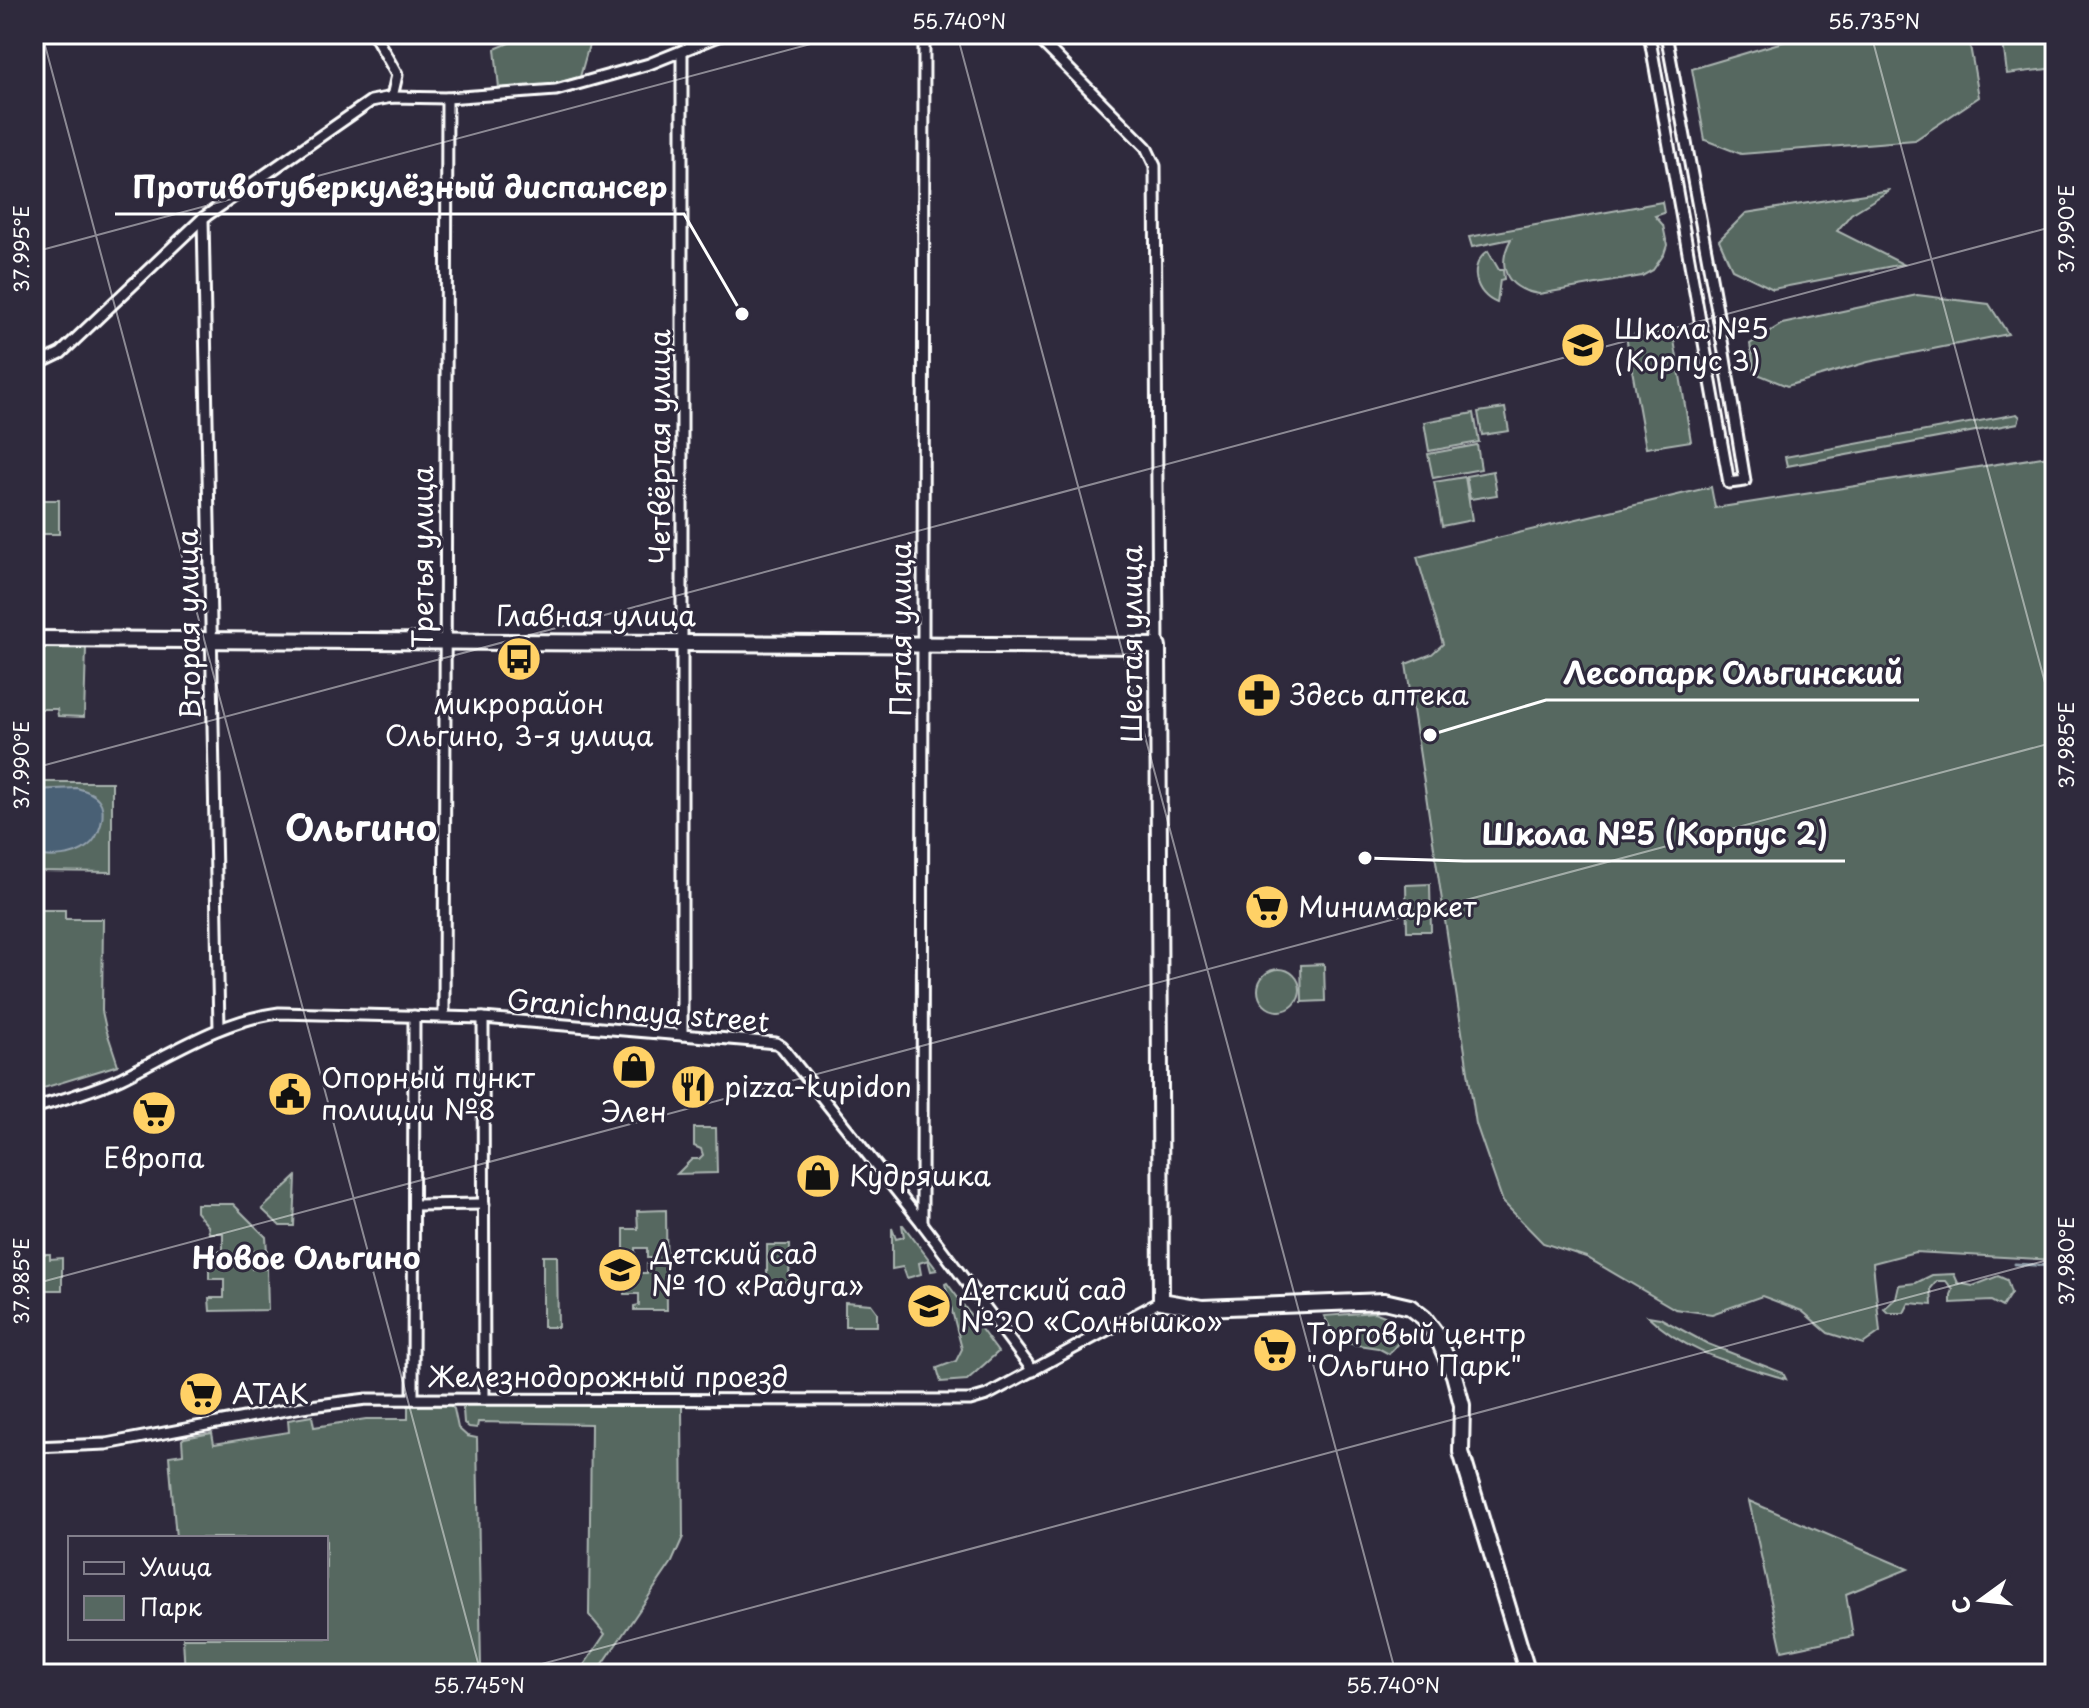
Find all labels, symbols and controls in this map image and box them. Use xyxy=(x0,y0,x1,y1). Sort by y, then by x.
text: 55.740°N xyxy=(912,6,1006,36)
text: 55.735°N xyxy=(1828,6,1920,36)
callout: Противотуберкулёзный диспансер xyxy=(115,160,684,214)
text: Противотуберкулёзный диспансер xyxy=(133,163,667,208)
text: 37.990°E xyxy=(2051,184,2081,274)
text: 37.995°E xyxy=(6,205,36,293)
place label: Школа №5 (Корпус 3) xyxy=(1614,306,1769,381)
school or university icon: Школа №5 (Корпус 3) xyxy=(1559,321,1607,369)
street label: Четвёртая улица xyxy=(637,329,680,565)
street label: Третья улица xyxy=(400,465,443,648)
street label: Вторая улица xyxy=(164,528,211,719)
street label: Пятая улица xyxy=(878,541,921,716)
street label: Шестая улица xyxy=(1109,545,1152,743)
street label: Главная улица xyxy=(496,593,696,636)
bus stop icon: микрорайон Ольгино, 3-я улица xyxy=(495,635,543,683)
callout: Лесопарк Ольгинский xyxy=(1546,646,1919,700)
text: Лесопарк Ольгинский xyxy=(1563,649,1903,694)
pharmacy icon: Здесь аптека xyxy=(1235,671,1283,719)
place label: Здесь аптека xyxy=(1290,672,1469,715)
place label: микрорайон Ольгино, 3-я улица xyxy=(385,681,654,756)
text: 37.985°E xyxy=(2051,701,2081,789)
text: 37.990°E xyxy=(6,720,36,810)
district label: Ольгино xyxy=(285,799,437,853)
callout: Школа №5 (Корпус 2) xyxy=(1464,807,1845,861)
text: Школа №5 (Корпус 2) xyxy=(1482,810,1828,855)
supermarket icon: Минимаркет xyxy=(1243,883,1291,931)
place label: Минимаркет xyxy=(1298,884,1477,927)
street label: Granichnaya street xyxy=(505,977,771,1042)
shop icon: Элен xyxy=(610,1043,658,1091)
place label: Опорный пункт полиции №8 xyxy=(321,1055,535,1130)
restaurant icon: pizza-kupidon xyxy=(669,1063,717,1111)
place label: pizza-kupidon xyxy=(724,1064,912,1107)
public building icon: Опорный пункт полиции №8 xyxy=(266,1070,314,1118)
supermarket icon: Европа xyxy=(130,1089,178,1137)
place label: Элен xyxy=(601,1089,667,1132)
place label: Европа xyxy=(104,1135,205,1178)
shop icon: Кудряшка xyxy=(794,1152,842,1200)
place label: Кудряшка xyxy=(849,1153,991,1196)
text: 37.980°E xyxy=(2051,1216,2081,1306)
place label: Детский сад № 10 «Радуга» xyxy=(650,1231,864,1306)
district label: Новое Ольгино xyxy=(192,1234,420,1279)
text: 37.985°E xyxy=(6,1237,36,1325)
school or university icon: Детский сад № 10 «Радуга» xyxy=(596,1246,644,1294)
place label: Детский сад №20 «Солнышко» xyxy=(959,1267,1222,1342)
school or university icon: Детский сад №20 «Солнышко» xyxy=(905,1282,953,1330)
place label: Торговый центр "Ольгино Парк" xyxy=(1306,1311,1526,1386)
supermarket icon: Торговый центр "Ольгино Парк" xyxy=(1251,1326,1299,1374)
street label: Железнодорожный проезд xyxy=(428,1354,788,1397)
supermarket icon: АТАК xyxy=(177,1370,225,1418)
place label: АТАК xyxy=(232,1371,309,1414)
legend xyxy=(68,1536,328,1640)
text: Улица xyxy=(140,1548,212,1584)
north arrow xyxy=(1941,1560,2021,1640)
text: Парк xyxy=(140,1588,203,1624)
text: С xyxy=(1942,1593,1978,1618)
text: 55.745°N xyxy=(433,1670,525,1700)
text: 55.740°N xyxy=(1346,1670,1440,1700)

